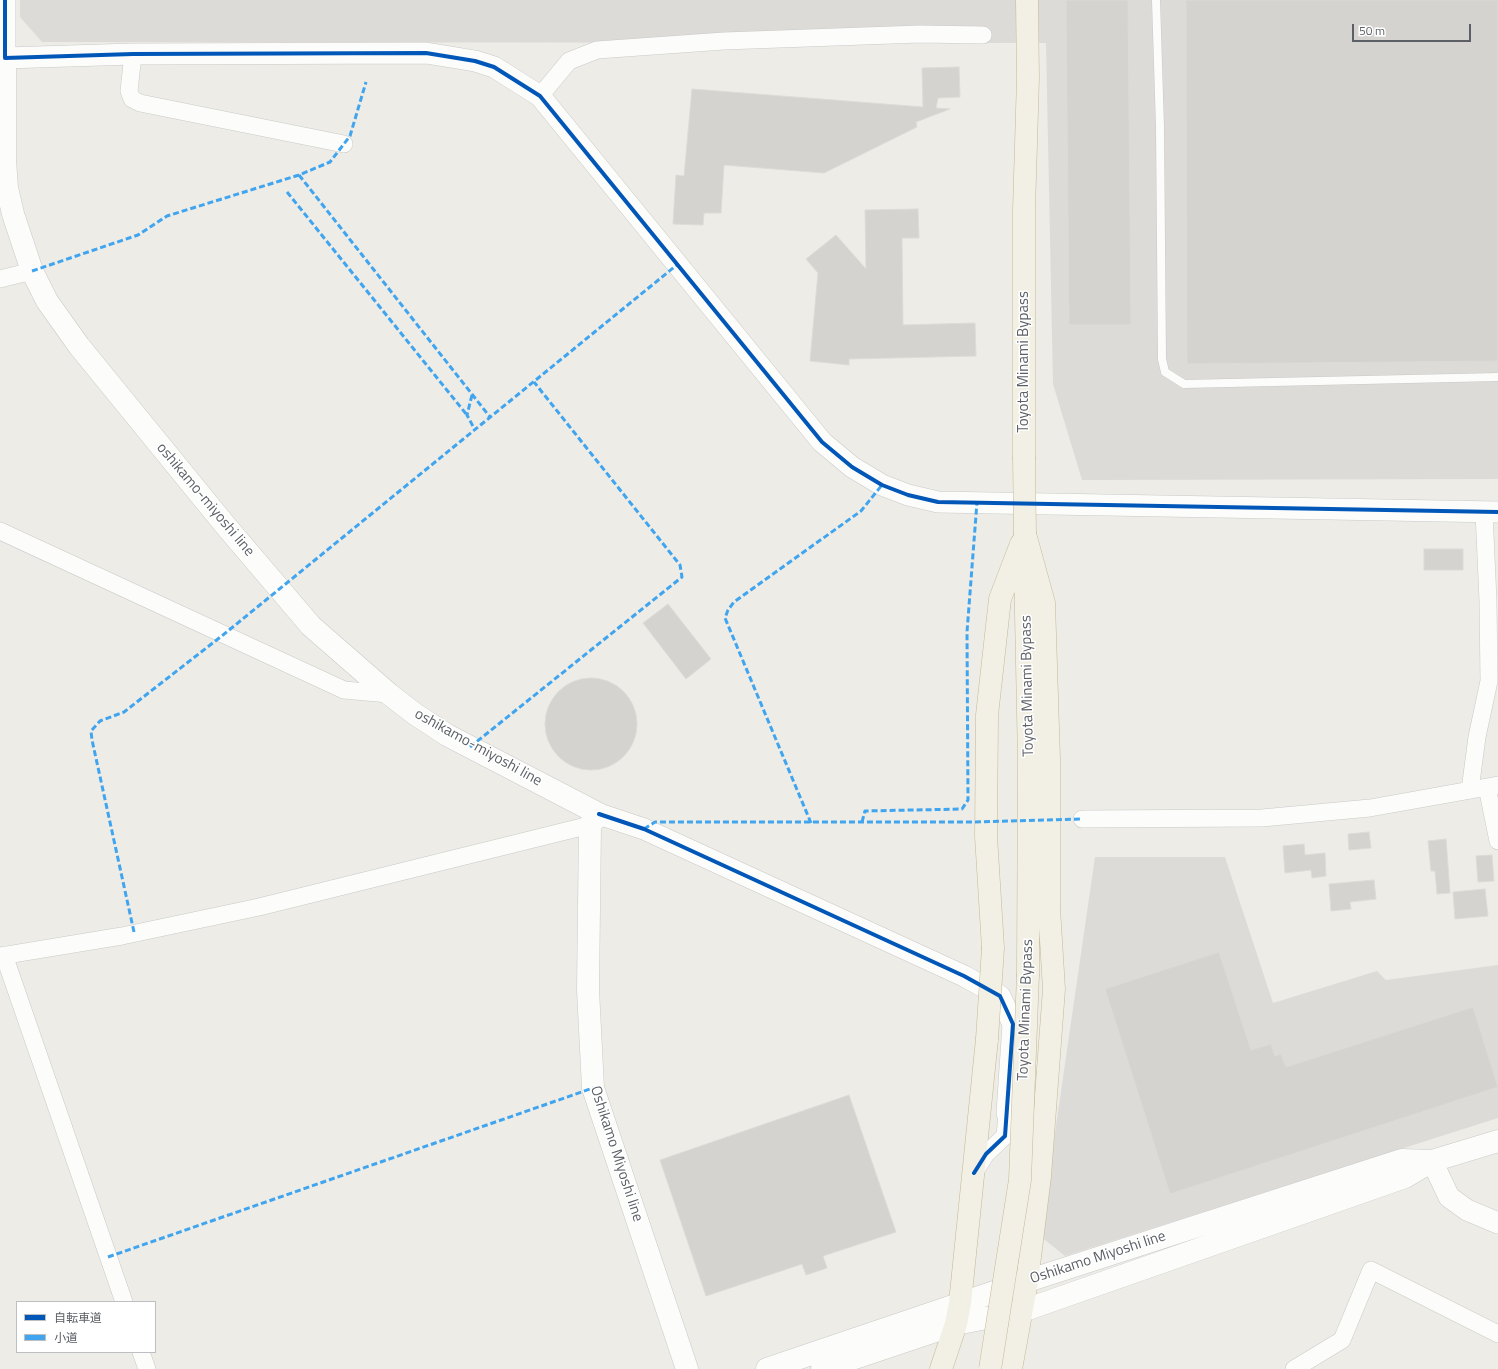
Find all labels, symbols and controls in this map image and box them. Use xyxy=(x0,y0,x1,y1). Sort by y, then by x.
scale bar xyxy=(1354,16,1473,42)
text: 50 m xyxy=(1359,21,1385,40)
street label: Toyota Minami Bypass xyxy=(1015,291,1033,433)
street label: oshikamo-miyoshi line xyxy=(152,440,258,560)
street label: Toyota Minami Bypass xyxy=(1018,615,1038,757)
street label: oshikamo-miyoshi line xyxy=(411,706,545,790)
street label: Toyota Minami Bypass xyxy=(1015,939,1037,1081)
street label: Oshikamo Miyoshi line xyxy=(586,1084,646,1224)
street label: Oshikamo Miyoshi line xyxy=(1028,1228,1168,1288)
legend xyxy=(16,1301,156,1353)
text: 自転車道 xyxy=(54,1308,102,1327)
text: 小道 xyxy=(54,1328,78,1347)

